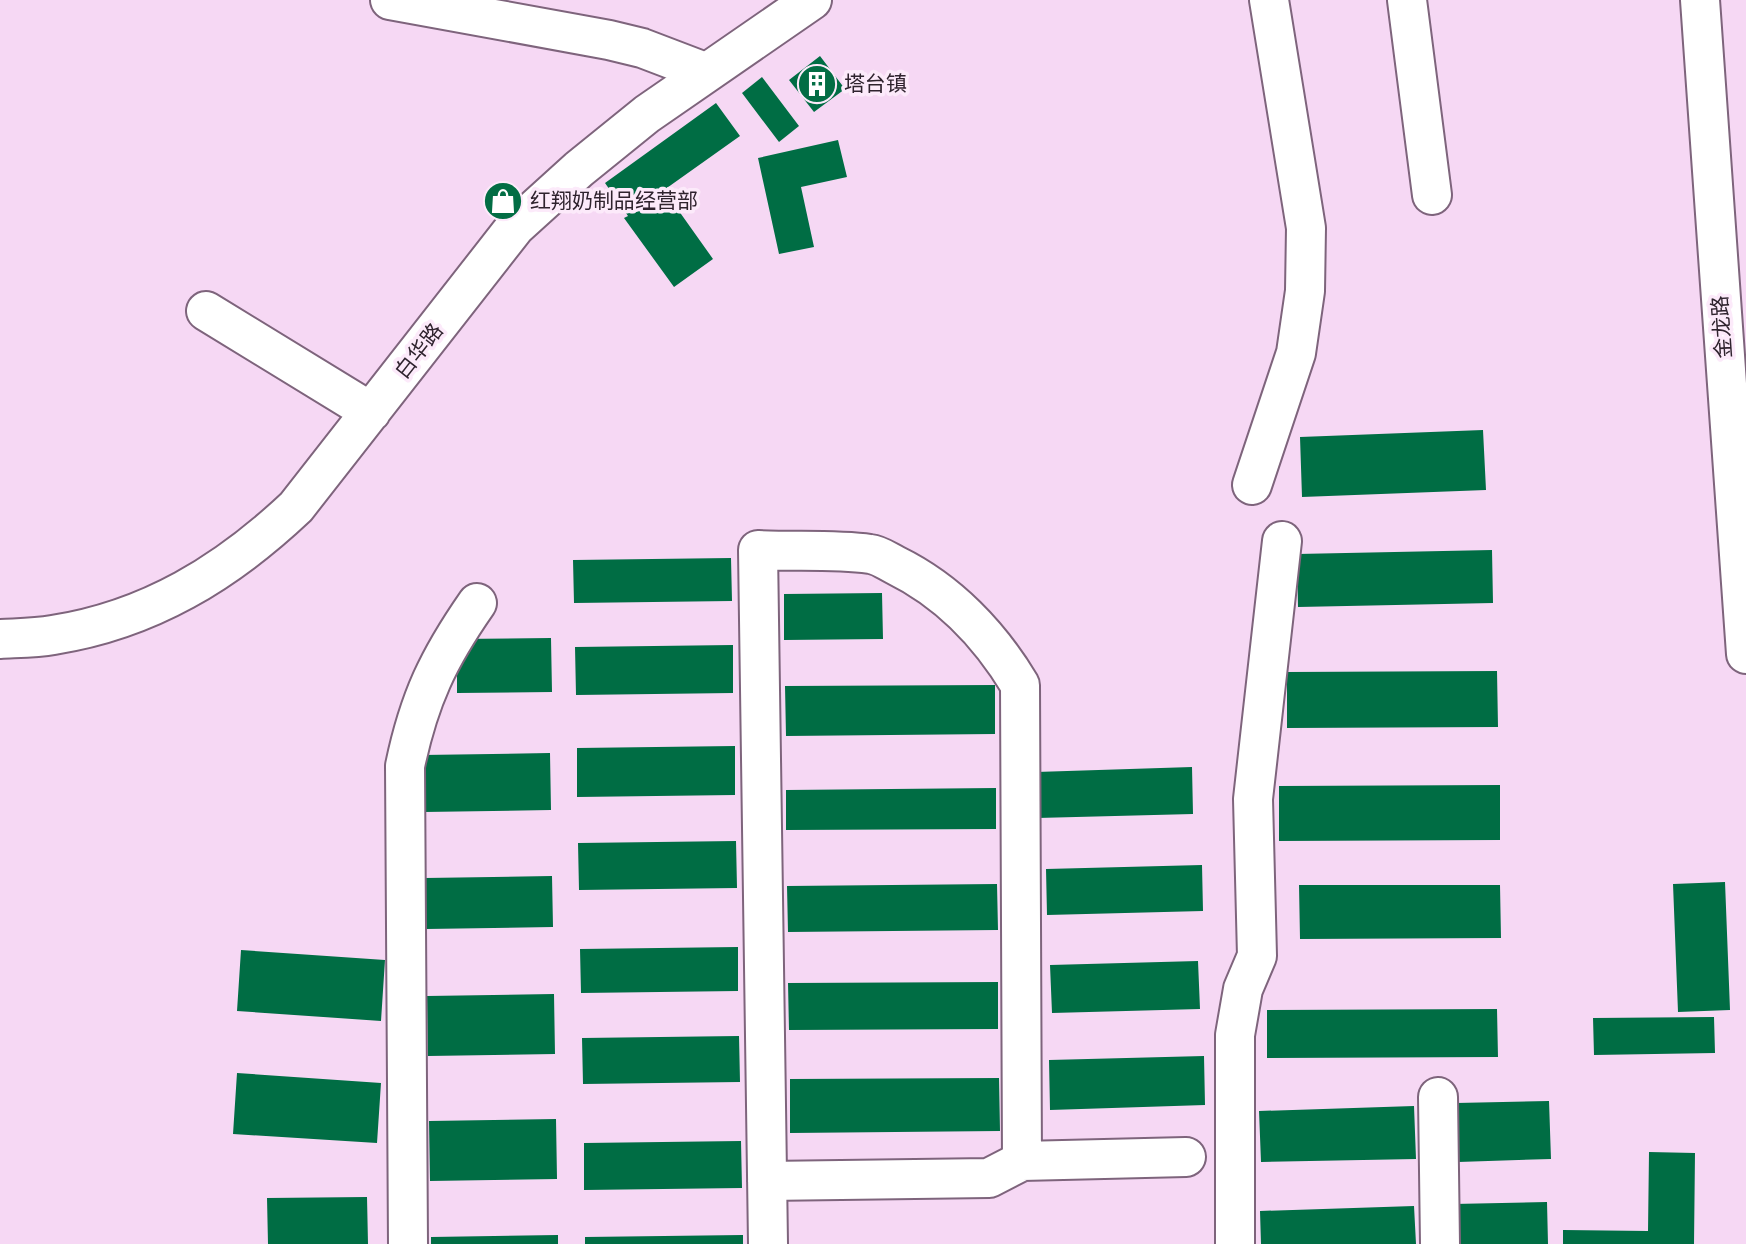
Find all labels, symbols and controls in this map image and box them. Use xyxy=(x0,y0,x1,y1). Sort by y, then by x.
building icon: 塔台镇 xyxy=(796,63,838,105)
place label: 塔台镇 xyxy=(844,70,907,97)
shop icon: 红翔奶制品经营部 xyxy=(482,180,524,222)
place label: 红翔奶制品经营部 xyxy=(530,187,698,214)
street label: 金龙路 xyxy=(1706,295,1737,359)
street label: 白华路 xyxy=(389,318,449,384)

